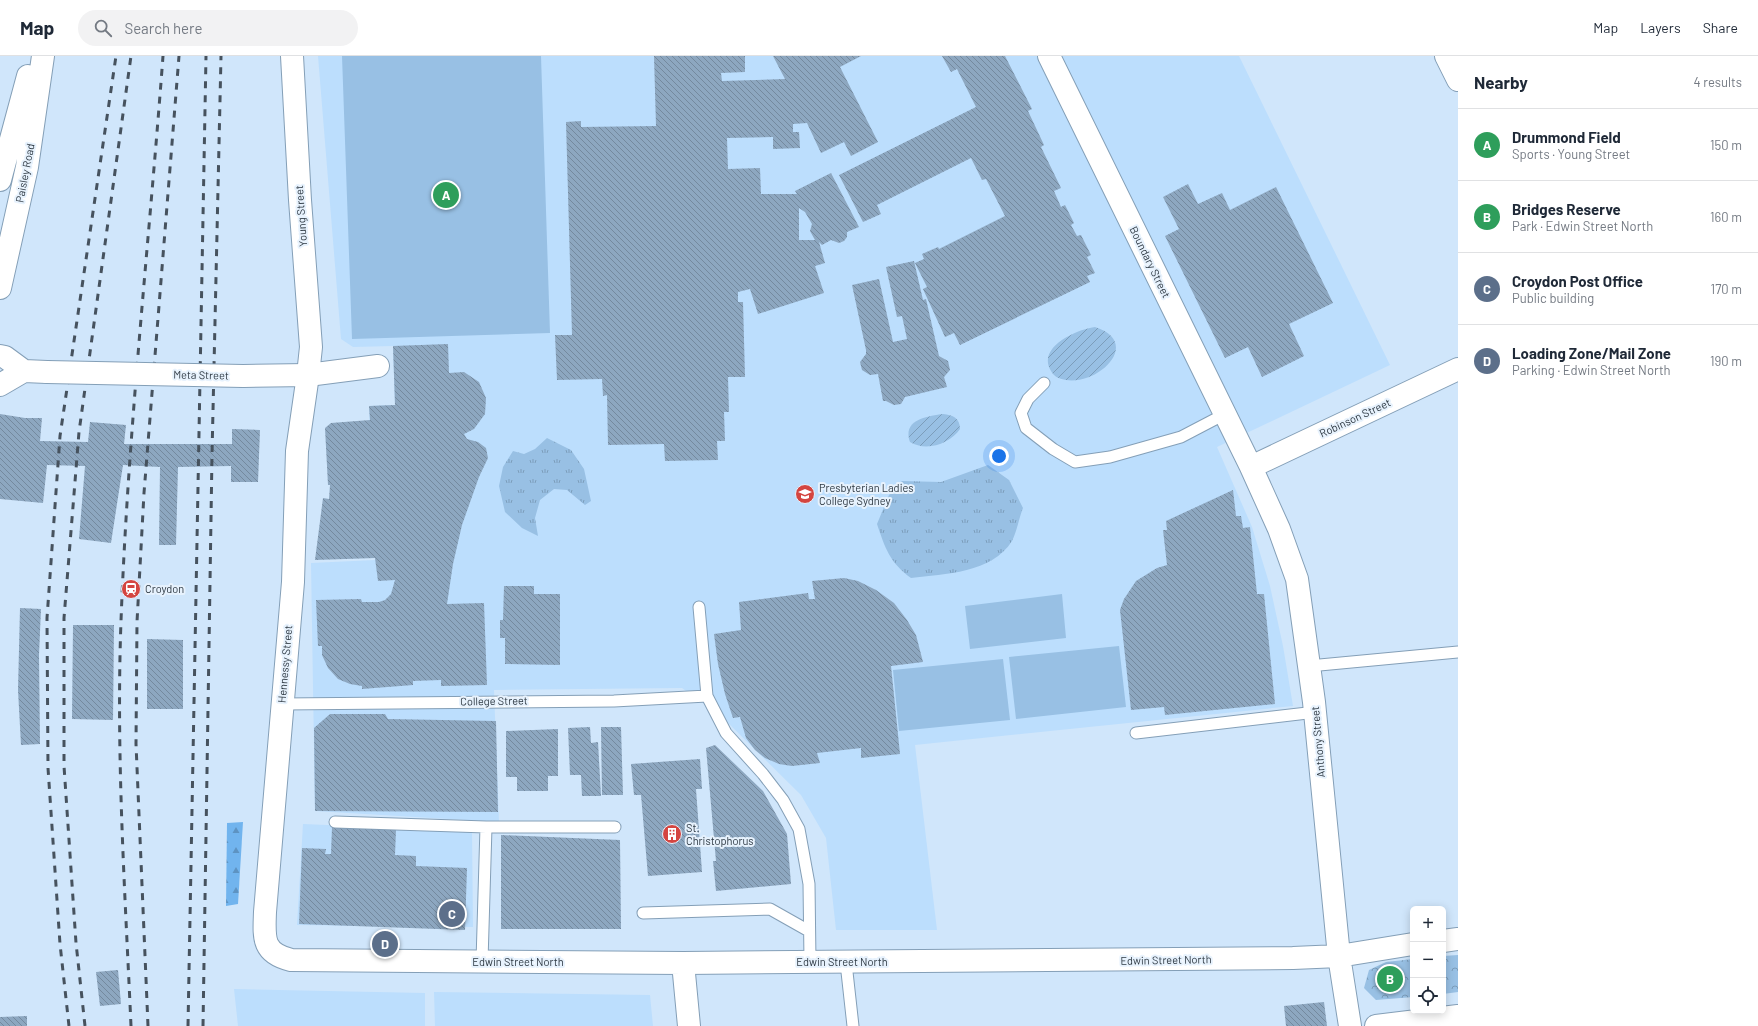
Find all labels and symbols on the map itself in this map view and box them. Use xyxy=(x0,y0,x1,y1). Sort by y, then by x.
street label: Paisley Road xyxy=(12,142,37,204)
pin: A xyxy=(433,180,459,210)
street label: Young Street xyxy=(292,185,309,247)
street label: Boundary Street xyxy=(1128,224,1173,300)
street label: Meta Street xyxy=(173,368,229,381)
street label: Robinson Street xyxy=(1317,395,1392,440)
your location xyxy=(989,446,1009,466)
place label: Presbyterian Ladies College Sydney xyxy=(819,481,914,507)
school or university icon: Presbyterian Ladies College Sydney xyxy=(794,483,816,505)
station icon: Croydon xyxy=(120,578,142,600)
place label: Croydon xyxy=(145,582,184,595)
street label: Hennessy Street xyxy=(275,625,294,703)
street label: College Street xyxy=(460,693,528,708)
street label: Anthony Street xyxy=(1308,706,1327,778)
place label: St. Christophorus xyxy=(686,821,754,847)
building icon: St. Christophorus xyxy=(661,823,683,845)
pin: C xyxy=(439,899,465,929)
pin: D xyxy=(372,929,398,959)
street label: Edwin Street North xyxy=(1120,952,1212,967)
street label: Edwin Street North xyxy=(472,955,564,968)
street label: Edwin Street North xyxy=(796,955,888,968)
pin: B xyxy=(1377,964,1403,994)

